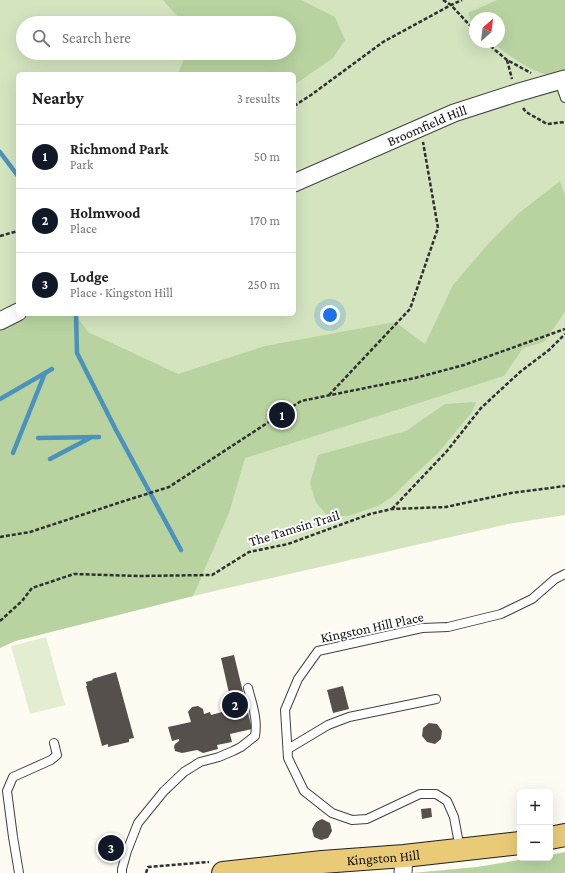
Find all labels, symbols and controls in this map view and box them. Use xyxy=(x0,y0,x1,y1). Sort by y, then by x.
north arrow xyxy=(469,12,505,48)
search box xyxy=(16,16,296,60)
icon: search xyxy=(30,27,52,49)
text: Search here xyxy=(62,30,131,46)
text: Nearby xyxy=(32,89,84,108)
text: 3 results xyxy=(237,91,280,106)
street label: Broomfield Hill xyxy=(385,101,469,149)
text: Richmond Park xyxy=(70,141,168,157)
text: 1 xyxy=(43,149,47,164)
text: 50 m xyxy=(254,149,280,164)
text: Park xyxy=(70,157,93,172)
text: Holmwood xyxy=(70,205,141,221)
text: 2 xyxy=(42,213,48,228)
text: 170 m xyxy=(250,213,280,228)
text: Place xyxy=(70,221,97,236)
text: Lodge xyxy=(70,269,109,285)
text: 3 xyxy=(42,277,48,292)
text: 250 m xyxy=(247,277,280,292)
text: Place · Kingston Hill xyxy=(70,285,173,300)
your location xyxy=(320,305,340,325)
pin: 1 xyxy=(269,400,295,430)
street label: The Tamsin Trail xyxy=(247,506,342,549)
street label: Kingston Hill Place xyxy=(319,608,425,646)
pin: 2 xyxy=(222,690,248,720)
map controls xyxy=(517,789,553,861)
button: + xyxy=(517,789,553,825)
button: − xyxy=(517,825,553,861)
pin: 3 xyxy=(98,833,124,863)
street label: Kingston Hill xyxy=(346,846,421,868)

